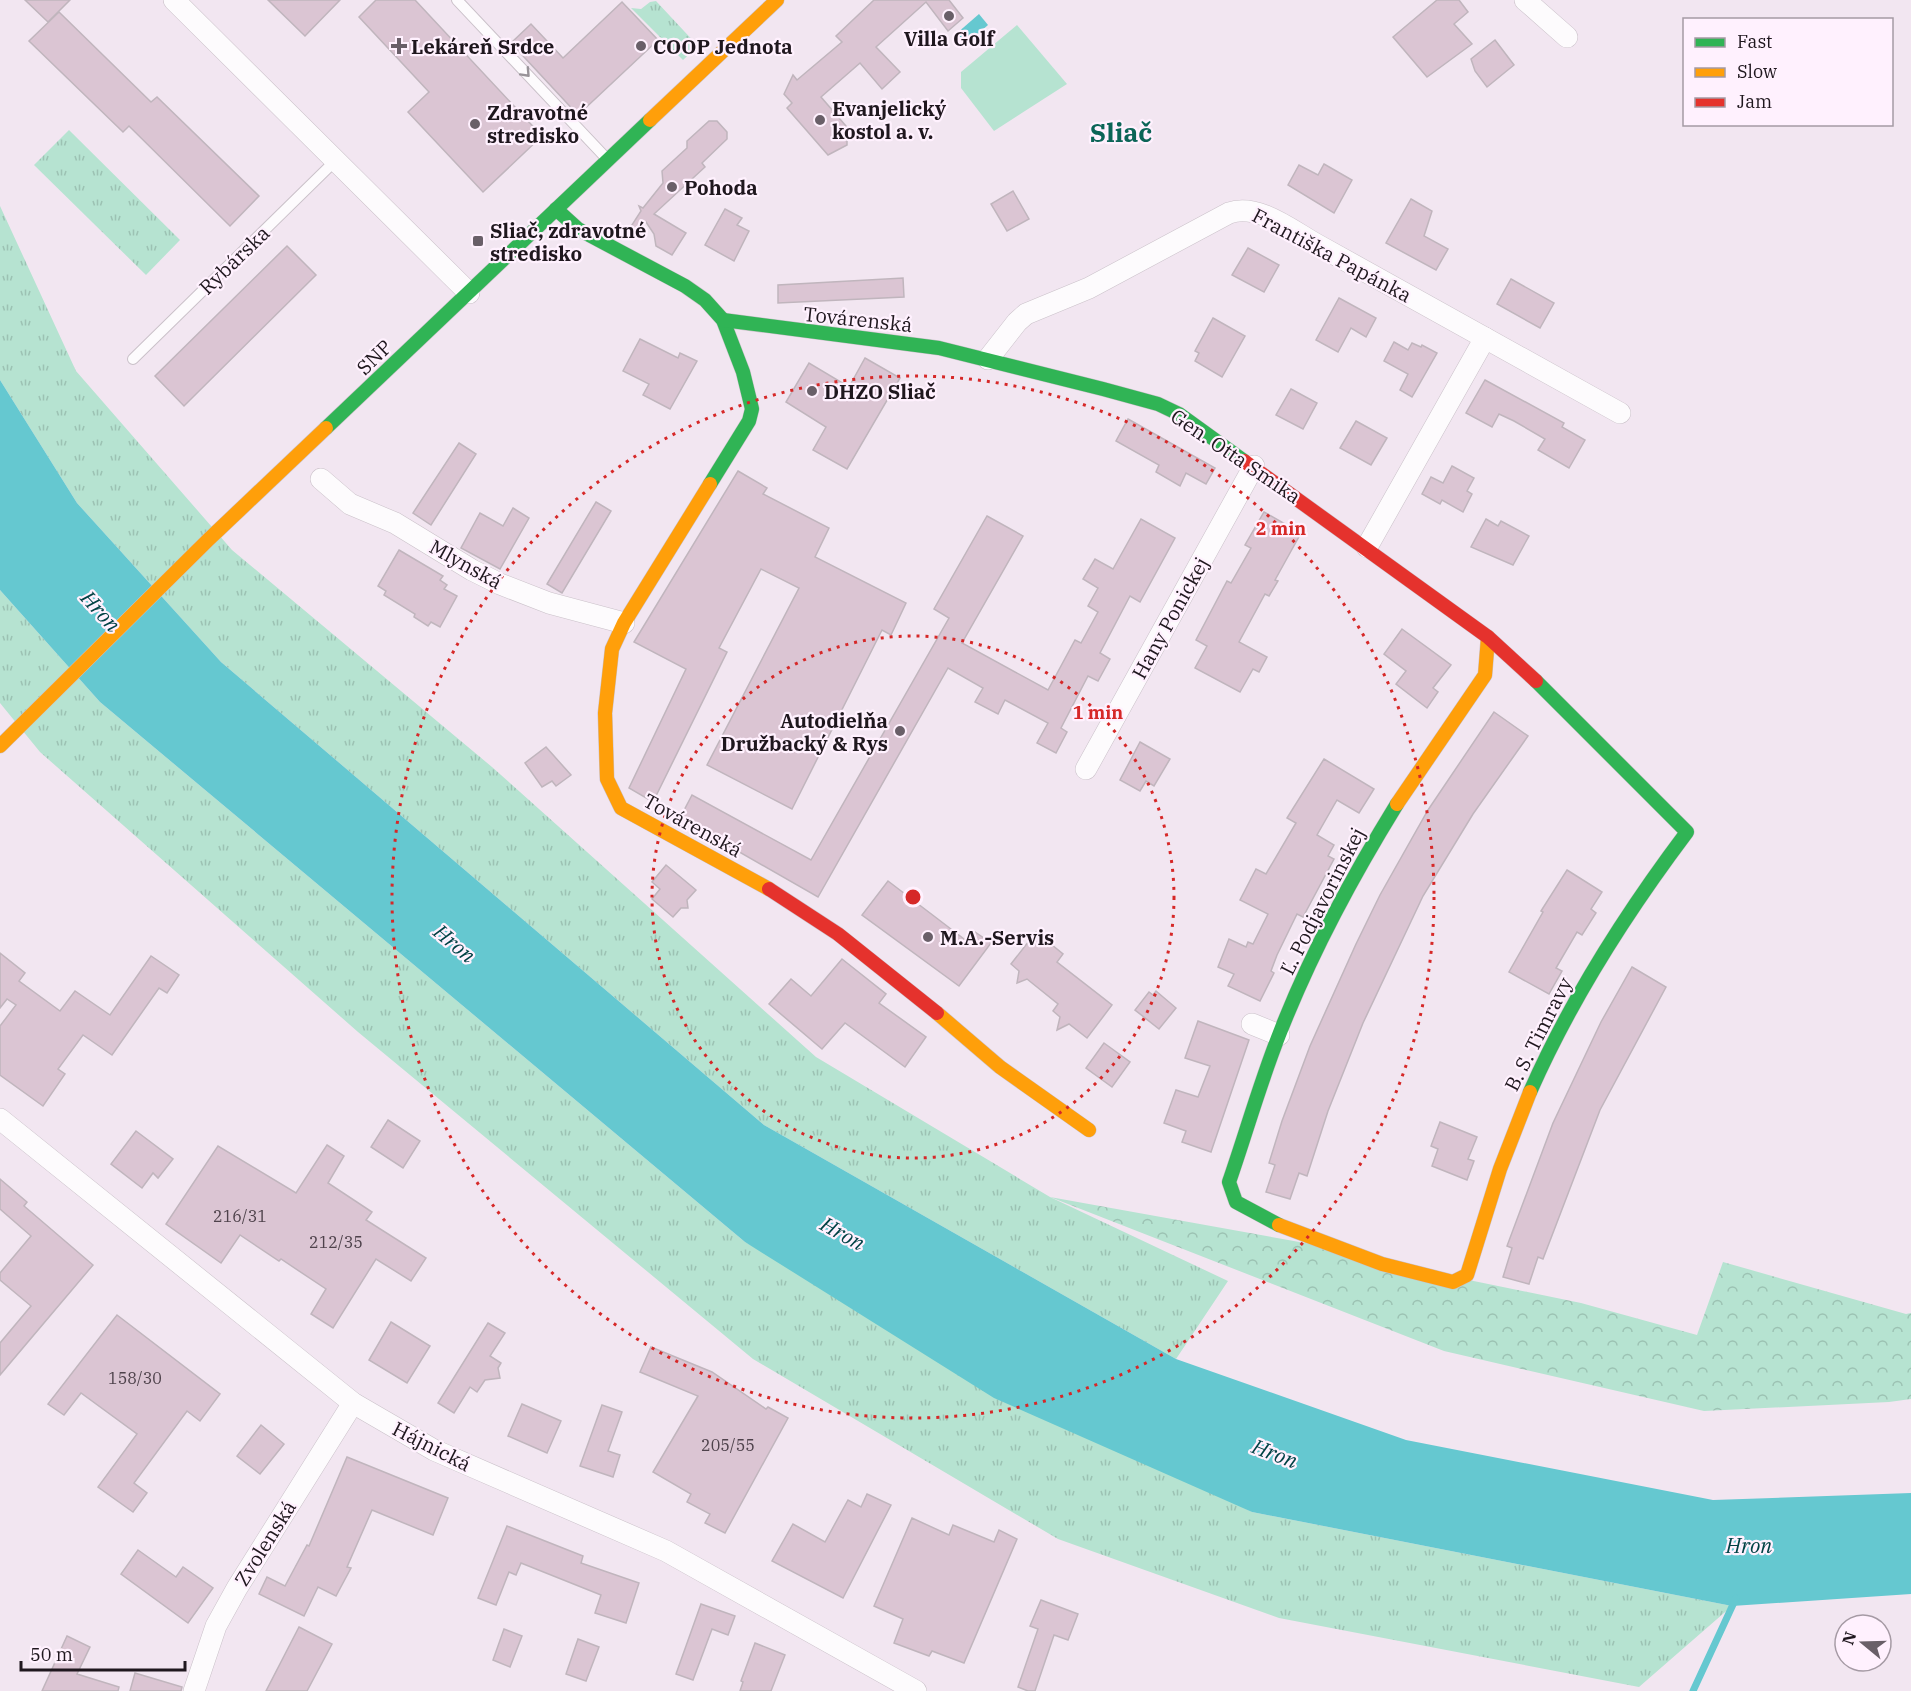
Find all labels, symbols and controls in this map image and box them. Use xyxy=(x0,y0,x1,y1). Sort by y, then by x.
marker: Villa Golf xyxy=(942,9,956,23)
legend xyxy=(1683,18,1893,126)
place label: Villa Golf xyxy=(904,25,997,52)
text: Fast xyxy=(1737,30,1772,53)
place label: Lekáreň Srdce xyxy=(411,33,554,60)
place label: COOP Jednota xyxy=(653,33,793,60)
marker: Lekáreň Srdce xyxy=(392,39,406,53)
marker: COOP Jednota xyxy=(634,39,648,53)
text: Slow xyxy=(1737,60,1777,83)
one-way arrow xyxy=(519,65,530,76)
text: Jam xyxy=(1737,90,1772,113)
place label: Evanjelický kostol a. v. xyxy=(832,95,947,145)
place label: Zdravotné stredisko xyxy=(487,99,588,149)
marker: Evanjelický kostol a. v. xyxy=(813,113,827,127)
district label: Sliač xyxy=(1090,115,1152,149)
marker: Zdravotné stredisko xyxy=(468,117,482,131)
place label: Pohoda xyxy=(684,174,758,201)
marker: Pohoda xyxy=(665,180,679,194)
street label: Františka Papánka xyxy=(1248,202,1416,308)
place label: Sliač, zdravotné stredisko xyxy=(490,217,646,267)
street label: Rybárska xyxy=(193,220,275,300)
marker: Sliač, zdravotné stredisko xyxy=(471,234,485,248)
street label: Továrenská xyxy=(802,300,914,338)
street label: SNP xyxy=(350,333,398,381)
place label: DHZO Sliač xyxy=(824,378,936,405)
marker: DHZO Sliač xyxy=(805,384,819,398)
street label: Gen. Otta Smika xyxy=(1166,402,1306,510)
text: 2 min xyxy=(1256,517,1306,540)
street label: Mlynská xyxy=(425,533,507,595)
street label: Hany Ponickej xyxy=(1125,552,1215,684)
water label: Hron xyxy=(74,584,127,638)
text: 1 min xyxy=(1073,701,1123,724)
place label: Autodielňa Družbacký & Rys xyxy=(721,707,888,757)
marker: Autodielňa Družbacký & Rys xyxy=(893,724,907,738)
street label: Továrenská xyxy=(639,787,747,863)
street label: Ľ. Podjavorinskej xyxy=(1273,823,1371,979)
centre of rings xyxy=(903,887,923,907)
water label: Hron xyxy=(427,917,482,969)
place label: M.A.-Servis xyxy=(940,924,1054,951)
marker: M.A.-Servis xyxy=(921,930,935,944)
street label: B. S. Timravy xyxy=(1498,972,1578,1095)
house number: 216/31 xyxy=(213,1206,267,1226)
water label: Hron xyxy=(815,1209,870,1257)
house number: 212/35 xyxy=(309,1232,363,1252)
house number: 158/30 xyxy=(108,1368,162,1388)
street label: Hájnická xyxy=(388,1415,476,1477)
water label: Hron xyxy=(1247,1431,1302,1474)
house number: 205/55 xyxy=(701,1435,755,1455)
street label: Zvolenská xyxy=(228,1495,302,1591)
water label: Hron xyxy=(1725,1531,1772,1559)
north arrow xyxy=(1833,1613,1893,1673)
text: N xyxy=(1837,1629,1860,1647)
scale bar xyxy=(21,1634,184,1672)
text: 50 m xyxy=(30,1643,73,1666)

